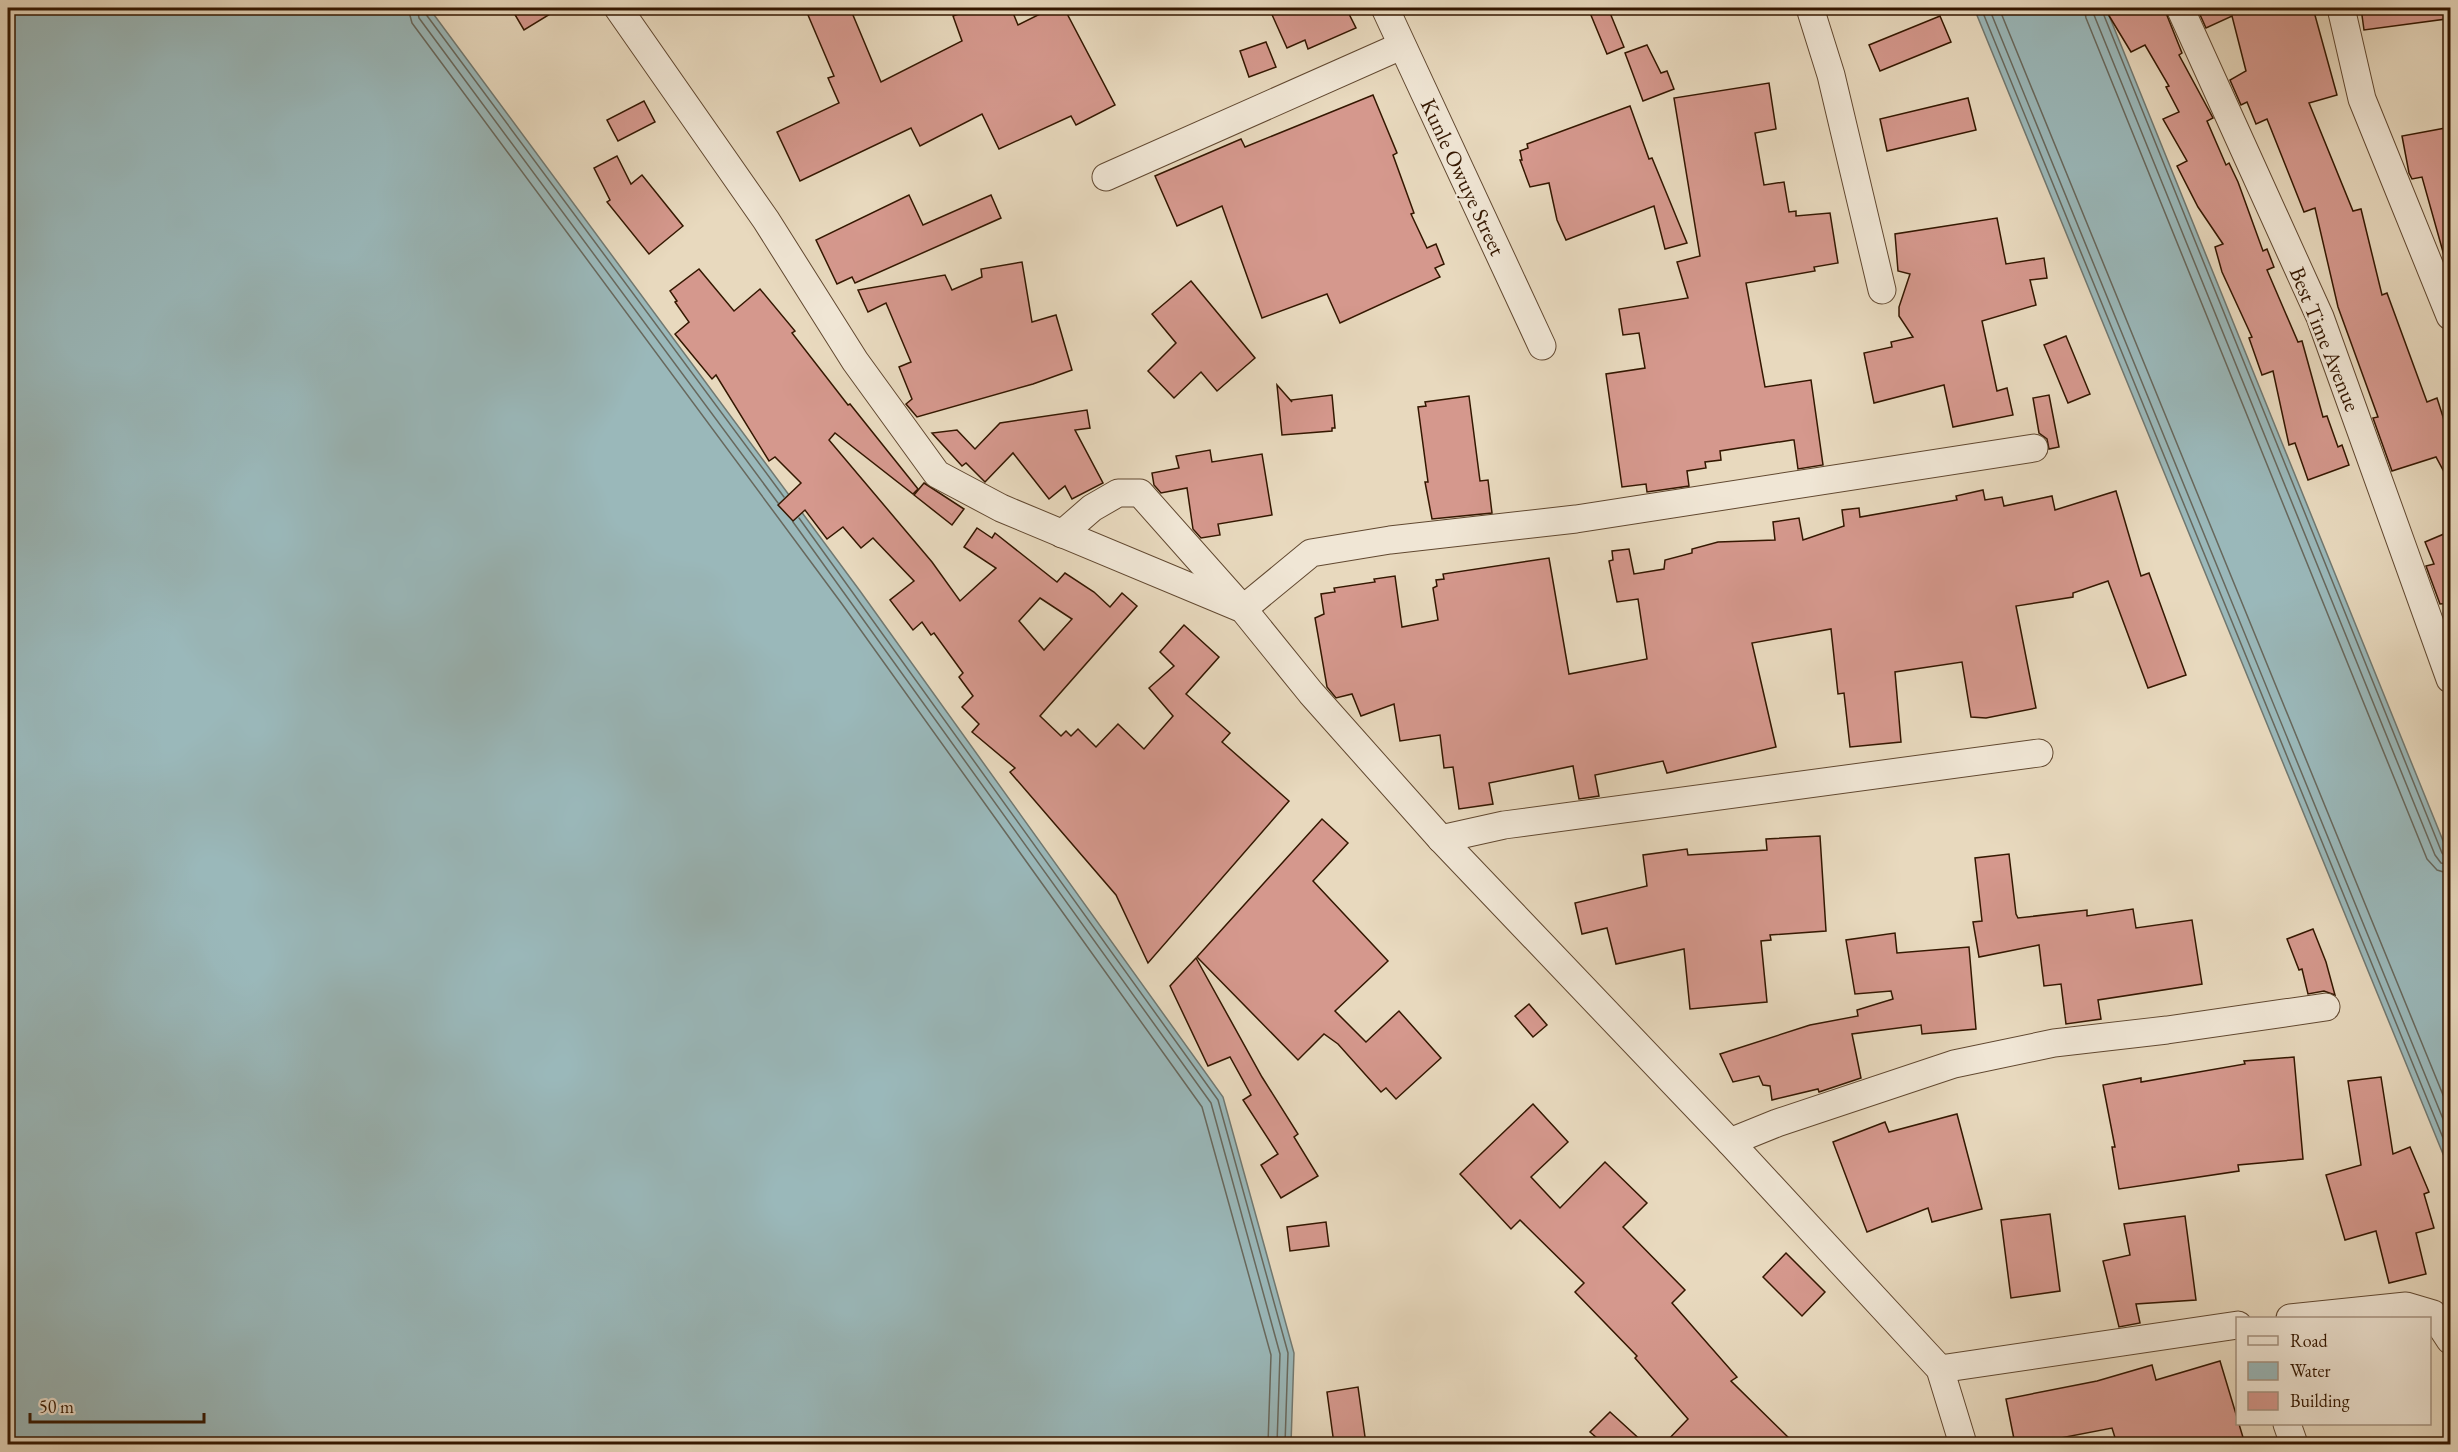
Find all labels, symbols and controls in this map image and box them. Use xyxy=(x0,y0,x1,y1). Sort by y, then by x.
street label: Kunle Owuye Street xyxy=(1414,94,1512,260)
street label: Best Time Avenue xyxy=(2283,263,2367,416)
legend xyxy=(2236,1317,2431,1425)
text: Road xyxy=(2290,1329,2329,1352)
text: Water xyxy=(2290,1359,2331,1382)
scale bar xyxy=(30,1386,204,1424)
text: Building xyxy=(2290,1389,2350,1412)
text: 50 m xyxy=(39,1395,74,1418)

